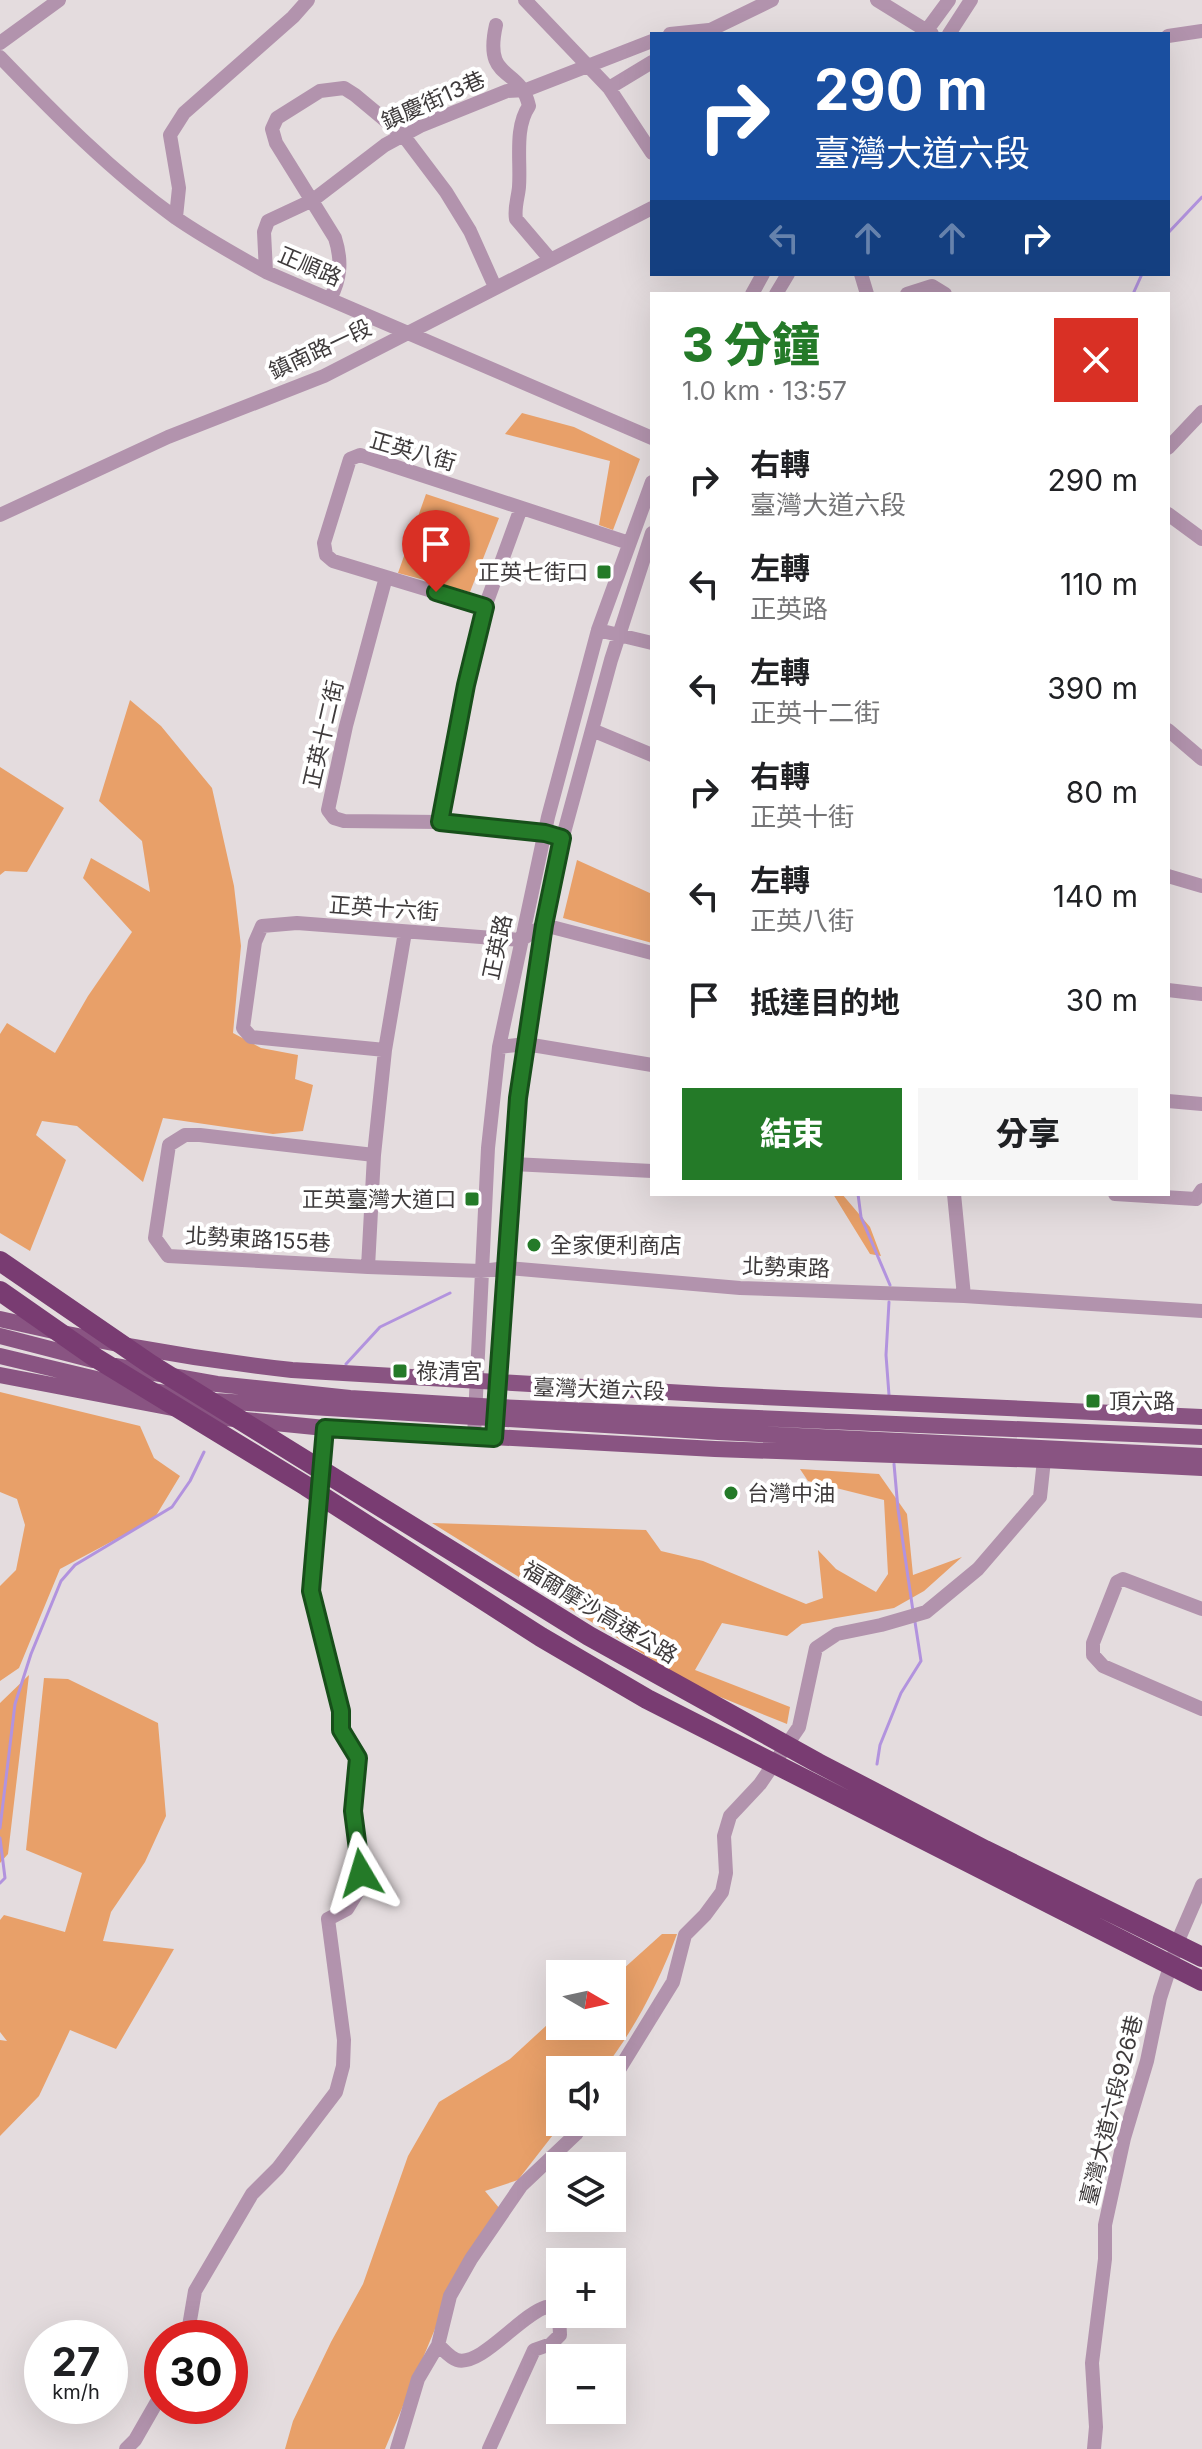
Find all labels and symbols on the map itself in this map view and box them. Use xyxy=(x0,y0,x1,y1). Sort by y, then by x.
street label: 鎮慶街13巷 xyxy=(377,66,489,134)
street label: 正順路 xyxy=(275,241,345,291)
street label: 鎮南路一段 xyxy=(265,314,375,384)
street label: 正英八街 xyxy=(367,426,459,476)
pin xyxy=(402,510,470,592)
place label: 正英七街口 xyxy=(478,559,588,585)
marker: 正英七街口 xyxy=(595,563,613,581)
street label: 正英十二街 xyxy=(298,677,348,791)
street label: 正英十六街 xyxy=(328,891,440,925)
street label: 正英路 xyxy=(477,912,517,982)
place label: 正英臺灣大道口 xyxy=(302,1186,456,1212)
marker: 正英臺灣大道口 xyxy=(463,1190,481,1208)
street label: 北勢東路155巷 xyxy=(185,1222,331,1256)
place label: 全家便利商店 xyxy=(550,1232,682,1258)
marker: 全家便利商店 xyxy=(525,1236,543,1254)
street label: 北勢東路 xyxy=(742,1252,830,1282)
place label: 祿清宮 xyxy=(416,1358,482,1384)
marker: 祿清宮 xyxy=(391,1362,409,1380)
street label: 臺灣大道六段 xyxy=(533,1374,665,1404)
place label: 頂六路 xyxy=(1109,1388,1175,1414)
marker: 頂六路 xyxy=(1084,1392,1102,1410)
place label: 台灣中油 xyxy=(747,1480,835,1506)
marker: 台灣中油 xyxy=(722,1484,740,1502)
street label: 福爾摩沙高速公路 xyxy=(518,1556,682,1668)
position arrow xyxy=(319,1831,403,1915)
north arrow xyxy=(546,1960,626,2040)
street label: 臺灣大道六段926巷 xyxy=(1075,2012,1147,2208)
speed limit sign: 30 xyxy=(144,2320,248,2424)

